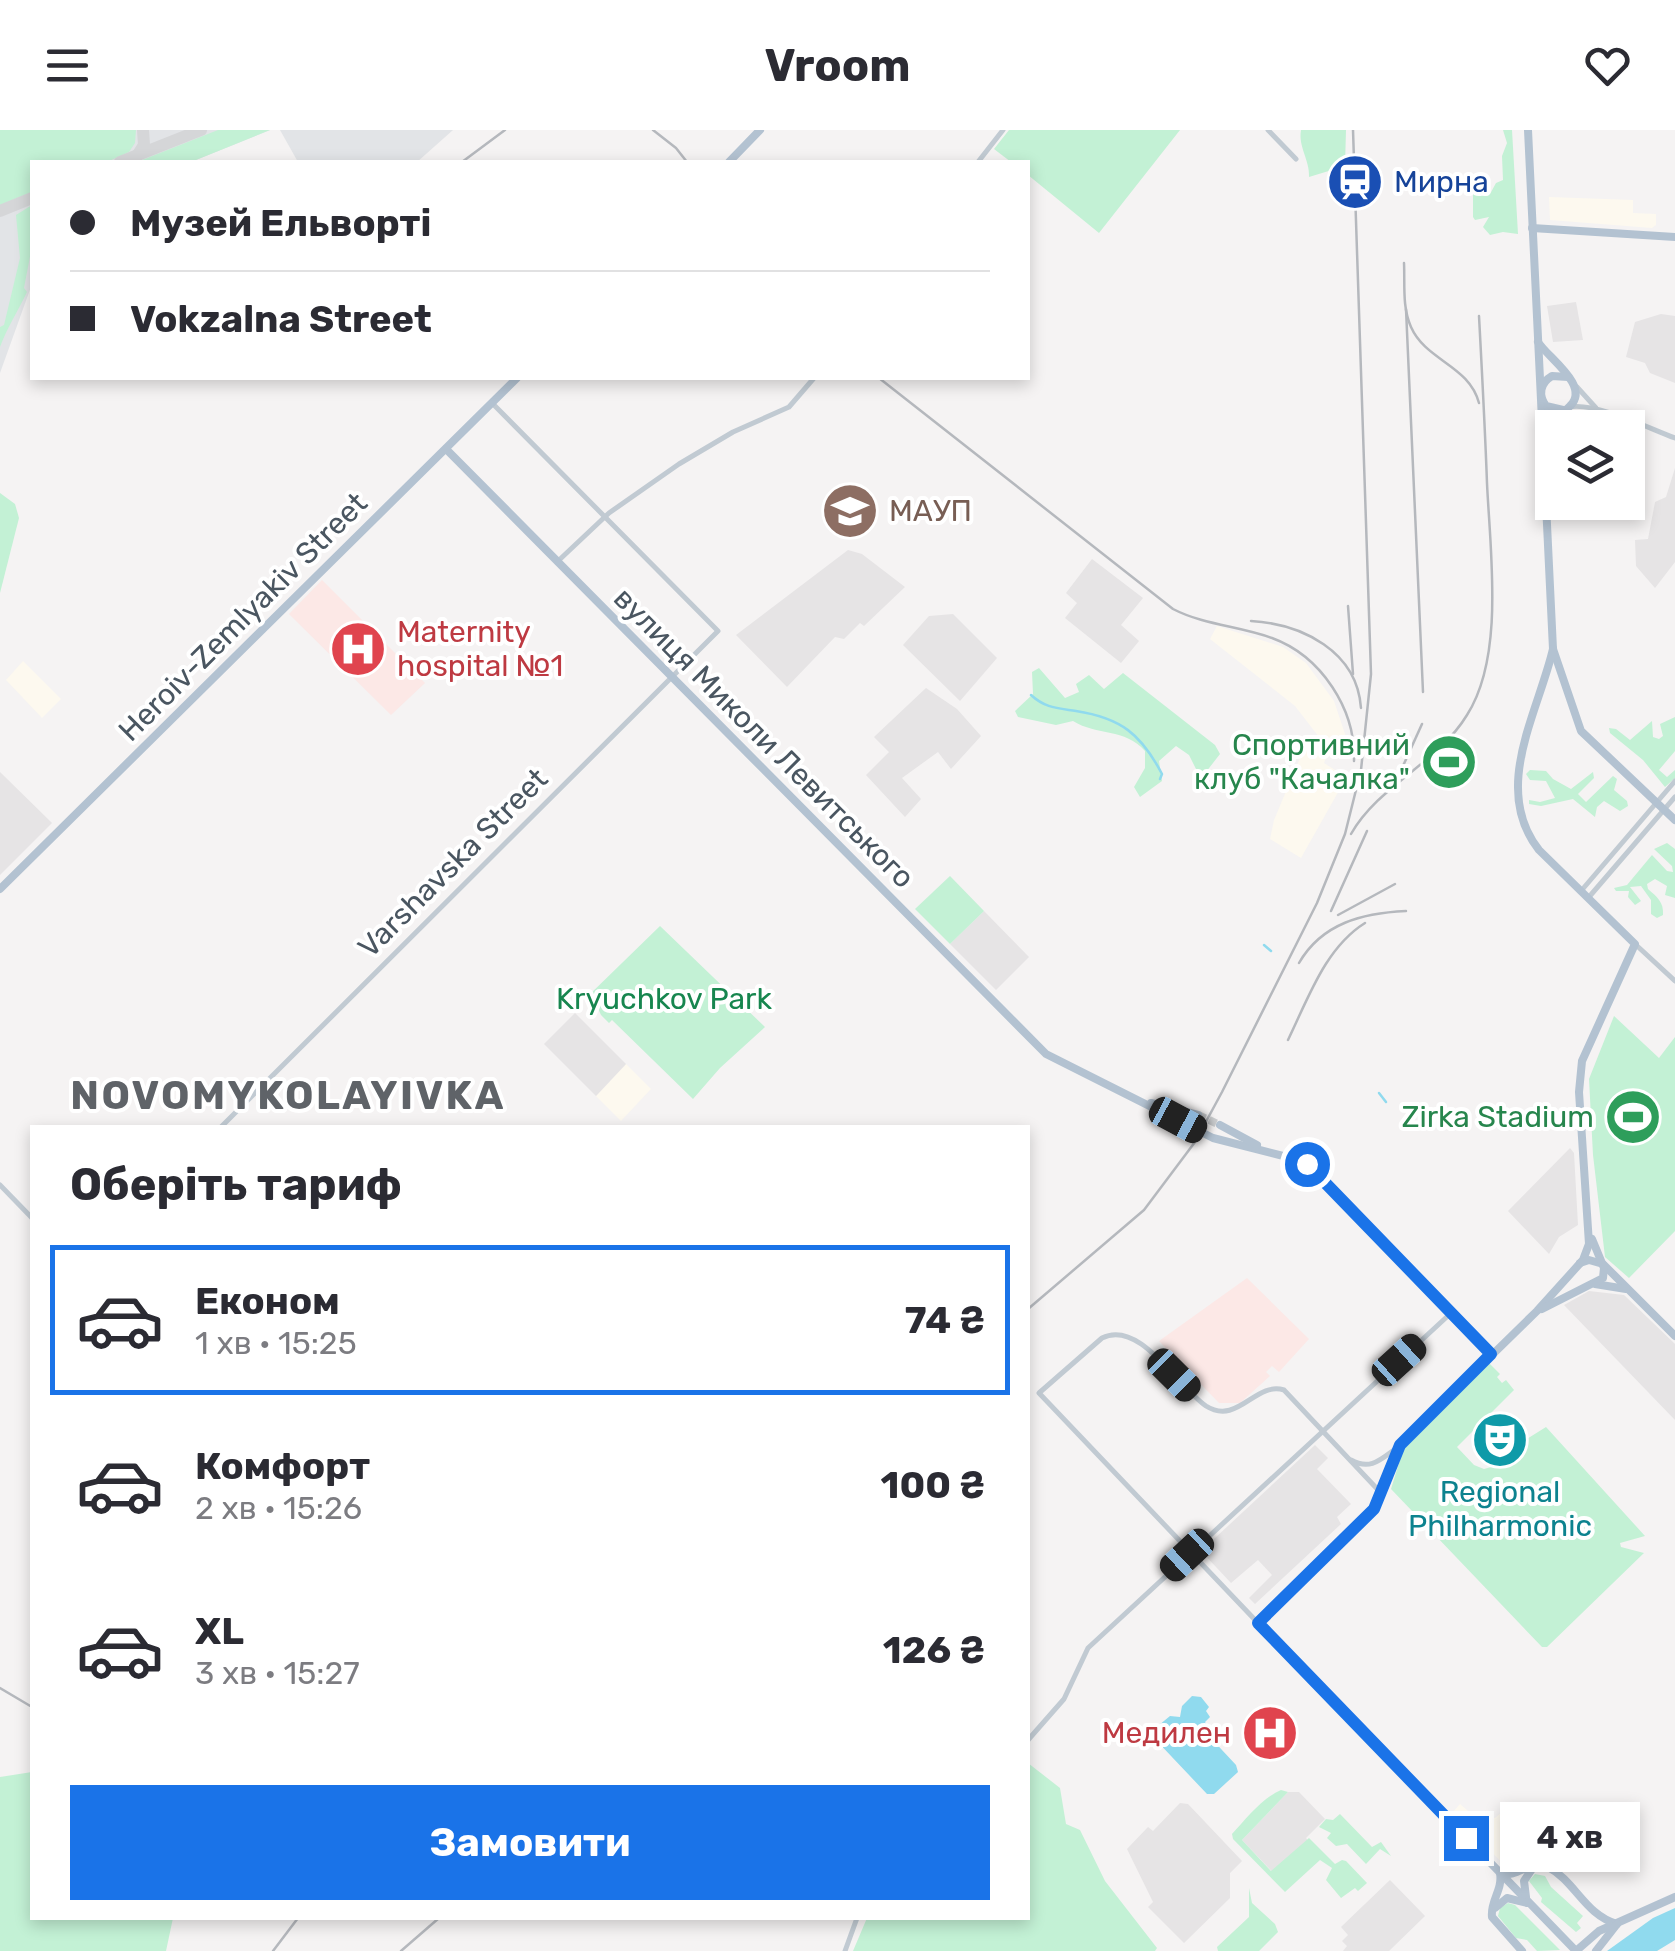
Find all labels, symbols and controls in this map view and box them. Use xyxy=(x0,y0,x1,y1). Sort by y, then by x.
icon: menu xyxy=(40,38,95,93)
icon: heart xyxy=(1580,38,1635,93)
text: Vroom xyxy=(764,39,911,92)
station icon: Мирна xyxy=(1325,152,1385,212)
place label: Мирна xyxy=(1394,164,1489,200)
text: Музей Ельворті xyxy=(130,200,431,246)
text: Vokzalna Street xyxy=(130,296,432,342)
map controls xyxy=(1535,410,1645,520)
button: layers xyxy=(1535,410,1645,520)
school or university icon: МАУП xyxy=(820,481,880,541)
street label: Heroiv-Zemlyakiv Street xyxy=(111,485,375,749)
place label: МАУП xyxy=(889,493,972,529)
street label: вулиця Миколи Левитського xyxy=(606,580,922,896)
place label: Maternity hospital №1 xyxy=(397,614,563,684)
hospital icon: Maternity hospital №1 xyxy=(328,619,388,679)
place label: Спортивний клуб "Качалка" xyxy=(1194,727,1410,797)
sports icon: Спортивний клуб "Качалка" xyxy=(1419,732,1479,792)
street label: Varshavska Street xyxy=(351,761,555,965)
park label: Kryuchkov Park xyxy=(556,981,772,1017)
district label: NOVOMYKOLAYIVKA xyxy=(70,1072,506,1119)
sports icon: Zirka Stadium xyxy=(1603,1087,1663,1147)
car xyxy=(1144,1093,1212,1147)
place label: Zirka Stadium xyxy=(1401,1099,1594,1135)
route start xyxy=(1285,1142,1330,1187)
text: Оберіть тариф xyxy=(70,1158,402,1211)
icon: car xyxy=(75,1275,165,1365)
text: Економ xyxy=(195,1278,340,1324)
text: 74 ₴ xyxy=(905,1297,985,1343)
text: 1 хв · 15:25 xyxy=(195,1324,357,1362)
car xyxy=(1367,1329,1431,1391)
car xyxy=(1142,1343,1206,1407)
theatre icon: Regional Philharmonic xyxy=(1470,1410,1530,1470)
icon: car xyxy=(75,1440,165,1530)
text: Комфорт xyxy=(195,1443,370,1489)
text: 100 ₴ xyxy=(881,1462,985,1508)
place label: Regional Philharmonic xyxy=(1408,1474,1592,1544)
text: 2 хв · 15:26 xyxy=(195,1489,362,1527)
car xyxy=(1155,1524,1219,1586)
icon: car xyxy=(75,1605,165,1695)
text: XL xyxy=(195,1608,244,1654)
text: 126 ₴ xyxy=(883,1627,985,1673)
text: 3 хв · 15:27 xyxy=(195,1654,360,1692)
hospital icon: Медилен xyxy=(1240,1703,1300,1763)
place label: Медилен xyxy=(1102,1715,1231,1751)
button: Замовити xyxy=(70,1785,990,1900)
callout: 4 хв xyxy=(1501,1803,1641,1873)
route end xyxy=(1444,1816,1489,1861)
text: 4 хв xyxy=(1537,1818,1603,1856)

